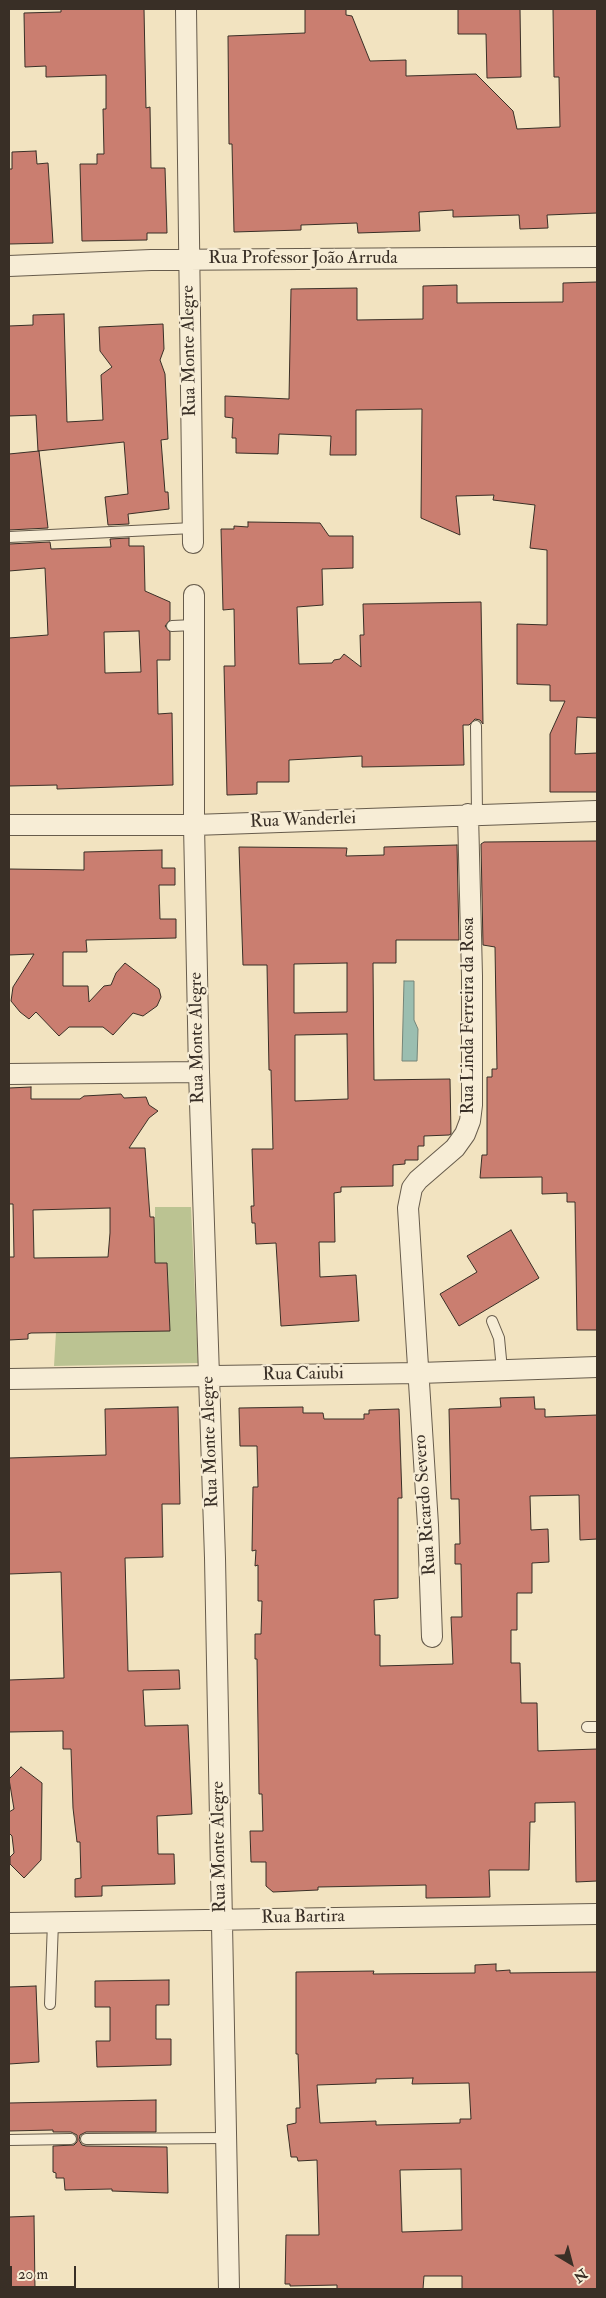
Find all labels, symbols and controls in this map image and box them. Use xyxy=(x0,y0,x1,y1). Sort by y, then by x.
street label: Rua Professor João Arruda xyxy=(208,248,398,270)
street label: Rua Monte Alegre xyxy=(178,285,202,417)
street label: Rua Wanderlei xyxy=(249,808,357,834)
street label: Rua Linda Ferreira da Rosa xyxy=(458,917,480,1115)
street label: Rua Monte Alegre xyxy=(186,972,210,1104)
street label: Rua Caiubi xyxy=(262,1363,344,1387)
street label: Rua Monte Alegre xyxy=(198,1376,224,1508)
street label: Rua Ricardo Severo xyxy=(410,1434,442,1576)
street label: Rua Monte Alegre xyxy=(208,1781,232,1913)
street label: Rua Bartira xyxy=(261,1906,345,1930)
north arrow xyxy=(546,2238,596,2288)
scale bar xyxy=(12,2256,79,2288)
text: 20 m xyxy=(18,2265,48,2284)
text: N xyxy=(570,2265,590,2286)

